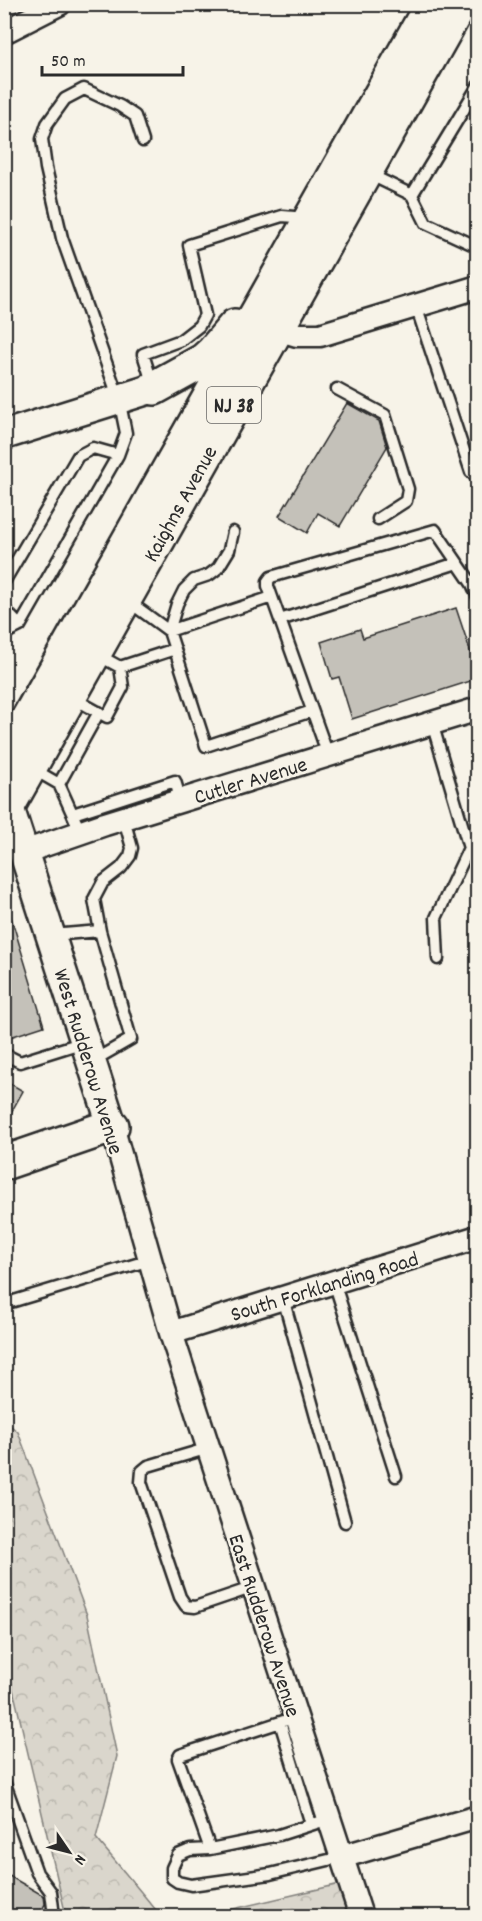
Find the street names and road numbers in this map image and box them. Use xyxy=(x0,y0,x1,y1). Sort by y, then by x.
road number: NJ 38 xyxy=(207,387,261,423)
street label: Kaighns Avenue xyxy=(137,441,227,569)
street label: Cutler Avenue xyxy=(191,750,311,814)
street label: West Rudderow Avenue xyxy=(44,965,130,1159)
street label: South Forklanding Road xyxy=(227,1245,423,1332)
street label: East Rudderow Avenue xyxy=(218,1531,307,1722)

